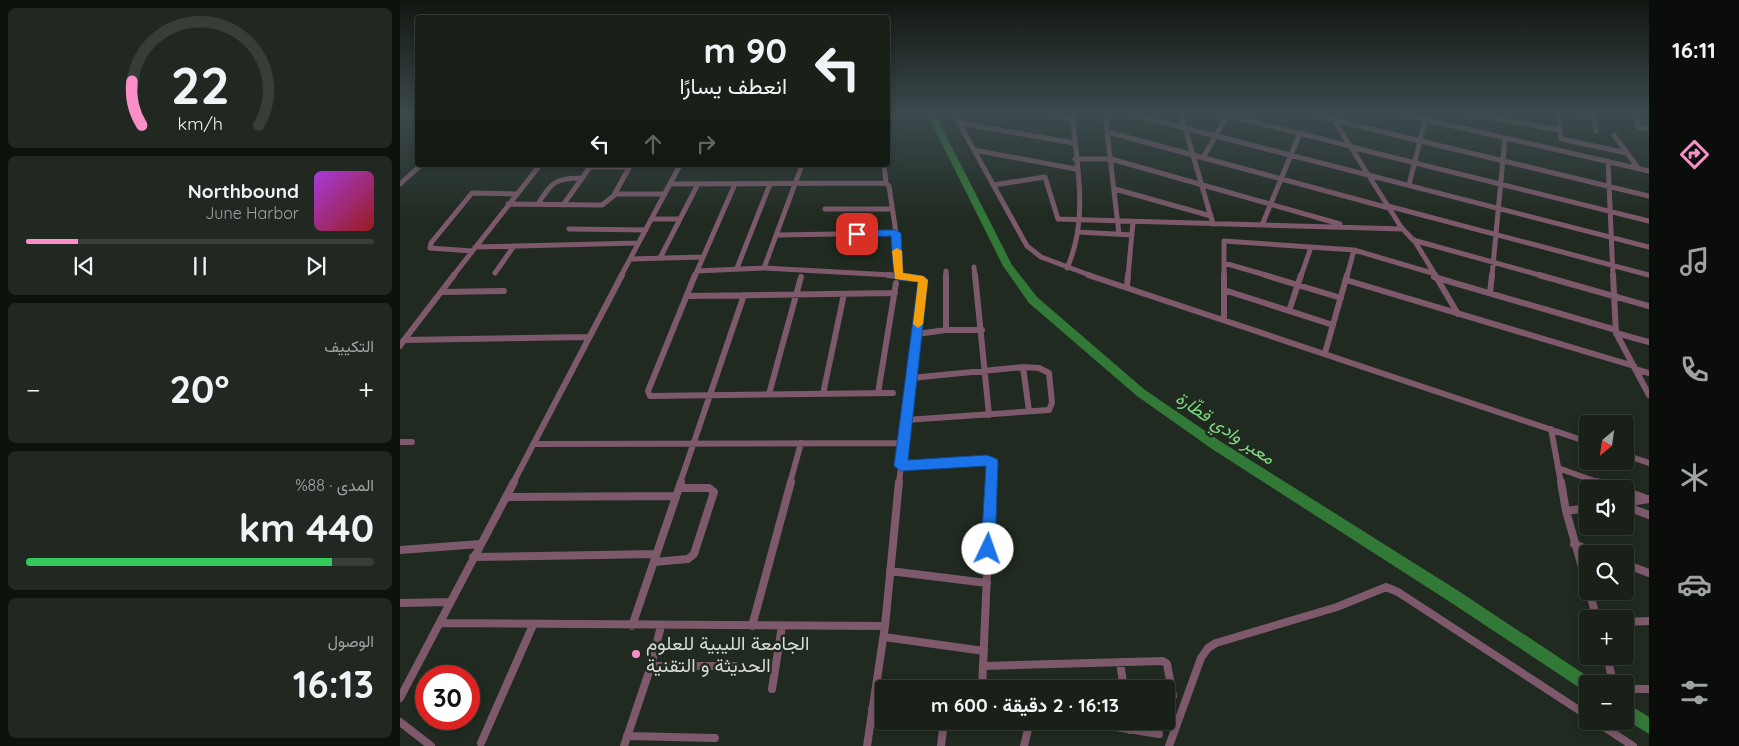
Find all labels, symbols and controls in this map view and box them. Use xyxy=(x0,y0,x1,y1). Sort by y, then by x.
text: 90 m xyxy=(704,28,787,72)
icon: left xyxy=(805,35,870,100)
text: 16:11 xyxy=(1672,36,1716,64)
text: 22 xyxy=(170,52,230,117)
text: انعطف يسارًا xyxy=(679,72,787,100)
text: km/h xyxy=(177,112,223,134)
icon: left xyxy=(586,130,614,158)
icon: ahead xyxy=(639,130,667,158)
icon: right xyxy=(692,130,720,158)
icon: directions xyxy=(1677,137,1712,172)
text: Northbound xyxy=(188,179,299,203)
text: June Harbor xyxy=(205,203,299,223)
pin xyxy=(836,213,878,255)
icon: arrive xyxy=(843,220,871,248)
icon: music xyxy=(1677,244,1712,279)
icon: previous xyxy=(70,252,98,280)
icon: pause xyxy=(186,252,214,280)
icon: next xyxy=(302,252,330,280)
text: التكييف xyxy=(324,336,374,356)
icon: phone xyxy=(1677,352,1712,387)
text: 20° xyxy=(169,365,229,413)
text: − xyxy=(26,372,41,407)
text: + xyxy=(358,372,374,407)
water label: معبر وادي قطّارة xyxy=(1169,386,1280,473)
north arrow xyxy=(1579,415,1634,470)
map controls xyxy=(1579,415,1634,730)
icon: climate xyxy=(1677,460,1712,495)
text: المدى · 88% xyxy=(295,475,374,495)
button: sound xyxy=(1579,480,1634,535)
text: 440 km xyxy=(239,504,374,552)
position arrow xyxy=(961,522,1013,574)
button: search xyxy=(1579,545,1634,600)
icon: car xyxy=(1677,567,1712,602)
button: + xyxy=(1579,610,1634,665)
text: الوصول xyxy=(328,631,374,651)
place label: الجامعة الليبية للعلوم الحديثة و التقنية xyxy=(646,631,809,677)
marker: الجامعة الليبية للعلوم الحديثة و التقنية xyxy=(630,648,642,660)
text: 16:13 xyxy=(293,660,374,708)
speed limit sign: 30 xyxy=(415,665,480,730)
button: − xyxy=(1579,675,1634,730)
icon: filters xyxy=(1677,675,1712,710)
text: 16:13 · 2 دقيقة · 600 m xyxy=(931,693,1119,717)

